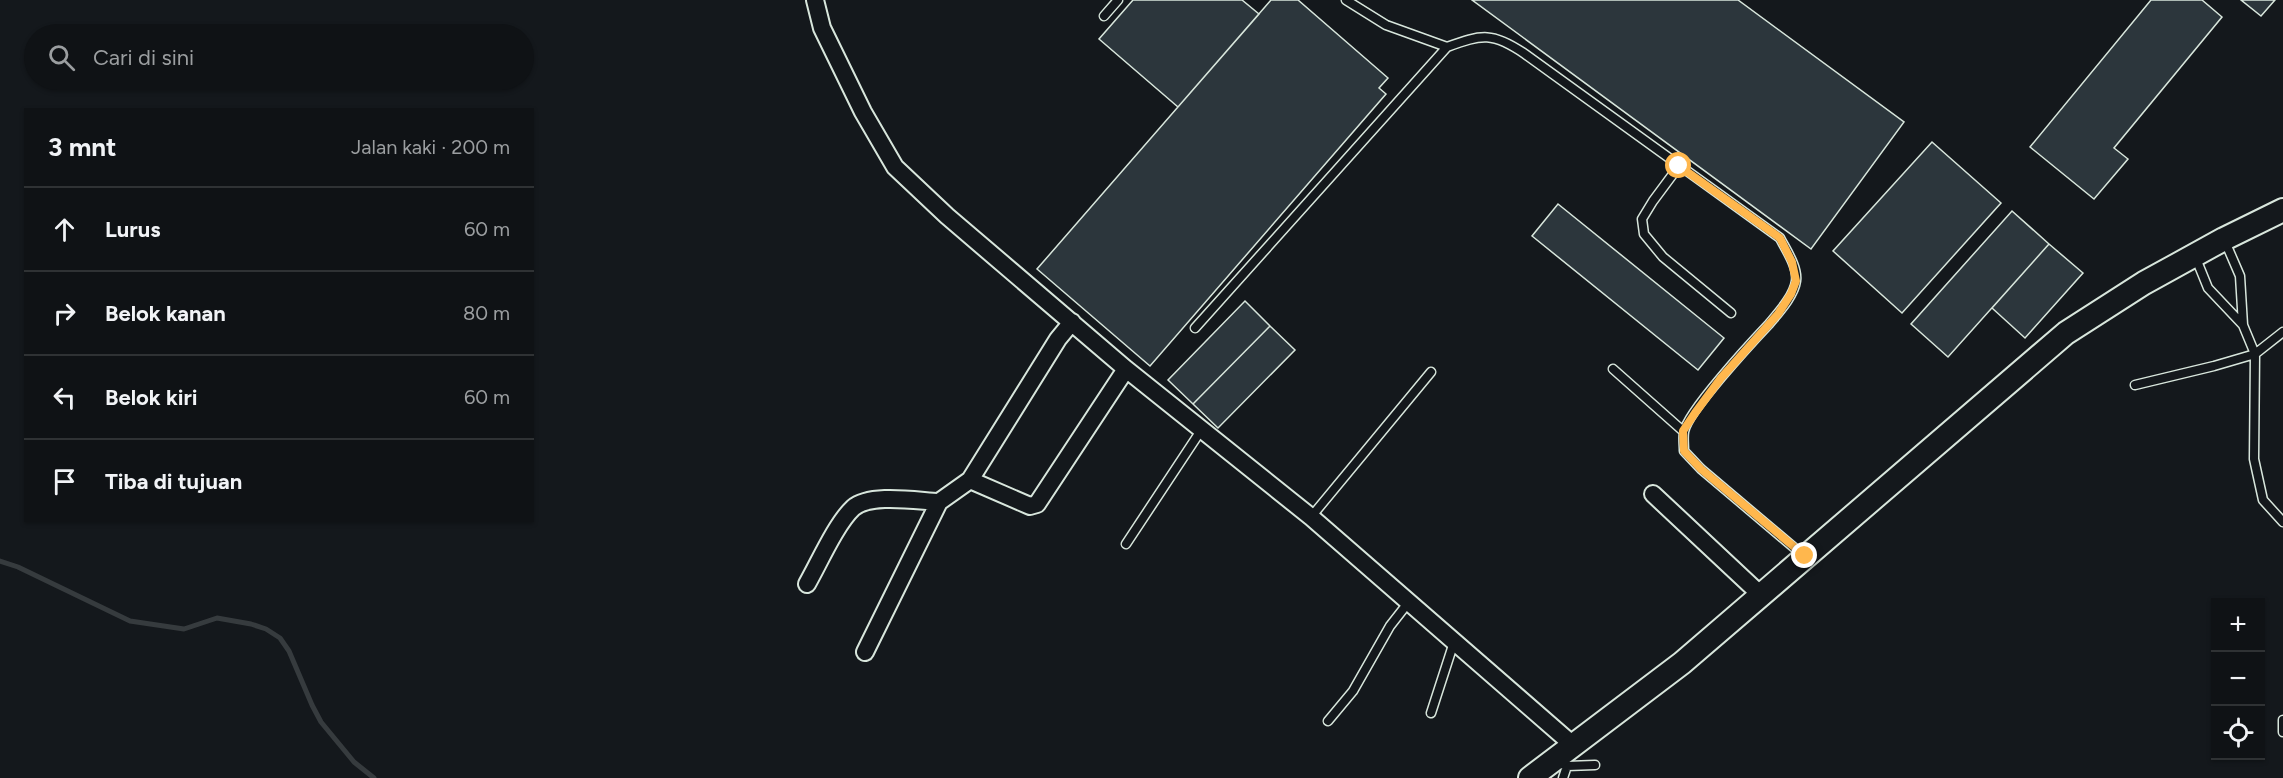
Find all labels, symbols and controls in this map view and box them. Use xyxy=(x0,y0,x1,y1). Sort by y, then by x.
search box xyxy=(24,24,534,90)
icon: search xyxy=(45,41,78,74)
text: Cari di sini xyxy=(93,44,194,71)
text: 3 mnt xyxy=(48,131,117,163)
text: Jalan kaki · 200 m xyxy=(351,135,510,159)
route start xyxy=(1665,152,1691,178)
icon: ahead xyxy=(48,213,81,246)
text: Lurus xyxy=(105,216,160,243)
text: 60 m xyxy=(464,217,510,241)
icon: right xyxy=(48,297,81,330)
text: Belok kanan xyxy=(105,300,226,327)
text: 80 m xyxy=(463,301,510,325)
icon: left xyxy=(48,381,81,414)
text: Belok kiri xyxy=(105,384,198,411)
text: 60 m xyxy=(464,385,510,409)
icon: arrive xyxy=(48,465,81,498)
text: Tiba di tujuan xyxy=(105,468,242,495)
route end xyxy=(1791,542,1817,568)
map controls xyxy=(2211,598,2265,760)
button: + xyxy=(2211,598,2265,652)
button: − xyxy=(2211,652,2265,706)
button: locate xyxy=(2211,706,2265,760)

